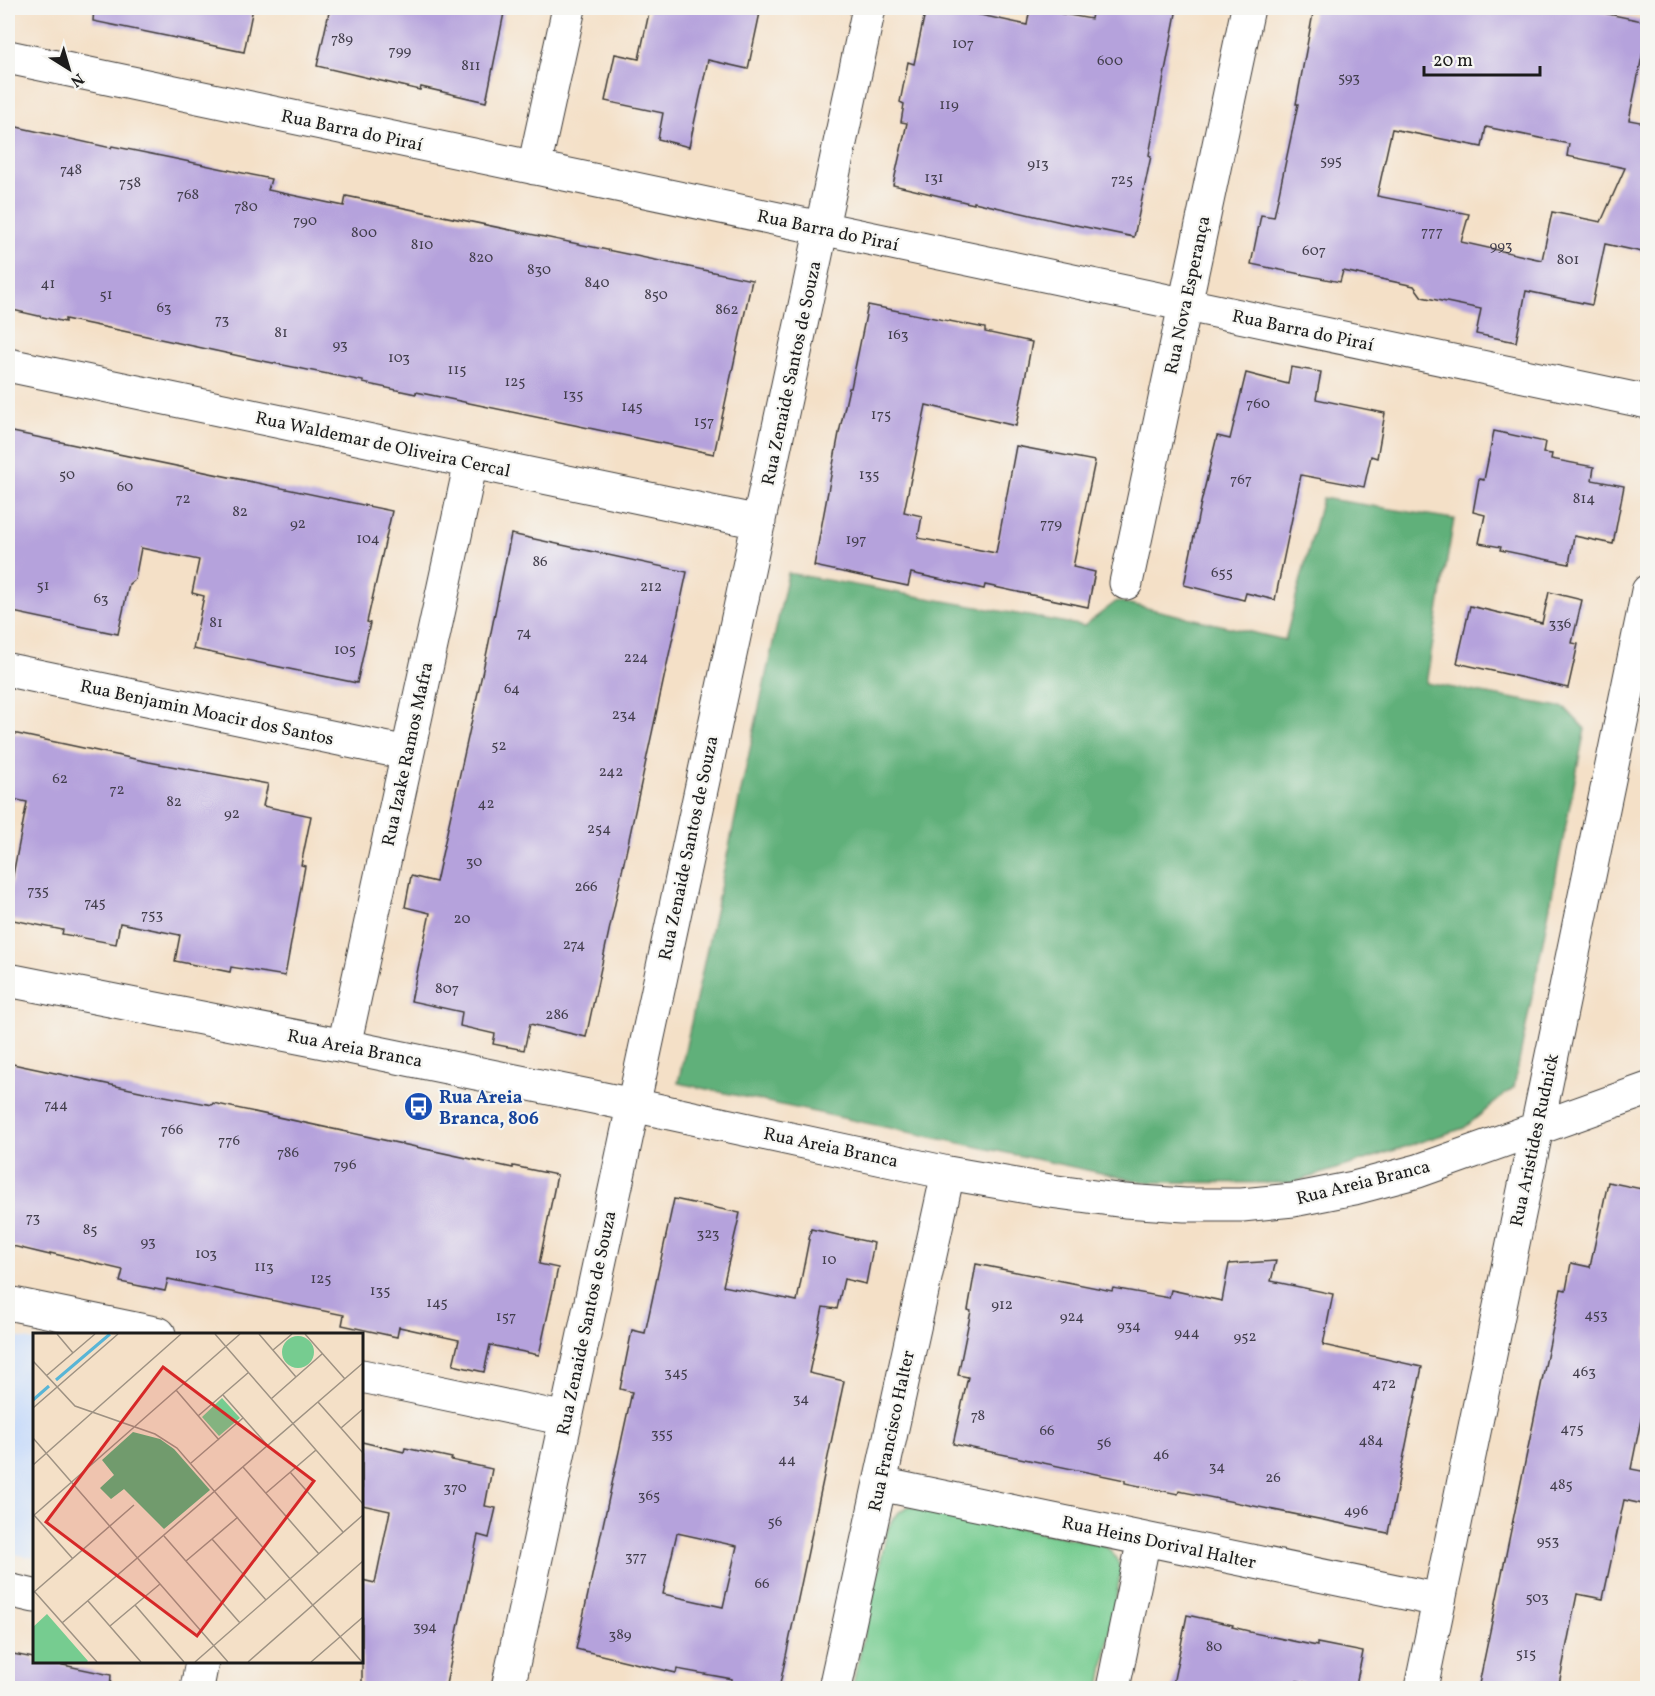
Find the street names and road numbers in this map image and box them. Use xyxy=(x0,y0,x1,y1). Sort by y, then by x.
street label: Rua Barra do Piraí xyxy=(279,104,425,159)
street label: Rua Barra do Piraí xyxy=(755,204,901,259)
street label: Rua Nova Esperança xyxy=(1159,214,1217,377)
street label: Rua Zenaide Santos de Souza xyxy=(756,259,828,488)
street label: Rua Barra do Piraí xyxy=(1230,304,1376,359)
street label: Rua Waldemar de Oliveira Cercal xyxy=(253,406,513,485)
street label: Rua Izake Ramos Mafra xyxy=(377,660,440,849)
street label: Rua Benjamin Moacir dos Santos xyxy=(77,674,336,753)
street label: Rua Zenaide Santos de Souza xyxy=(653,734,725,963)
street label: Rua Areia Branca xyxy=(285,1024,424,1075)
street label: Rua Aristides Rudnick xyxy=(1505,1051,1566,1229)
street label: Rua Areia Branca xyxy=(761,1122,900,1175)
street label: Rua Areia Branca xyxy=(1294,1155,1433,1212)
street label: Rua Zenaide Santos de Souza xyxy=(551,1209,623,1438)
street label: Rua Francisco Halter xyxy=(863,1348,922,1514)
street label: Rua Heins Dorival Halter xyxy=(1059,1511,1258,1576)

